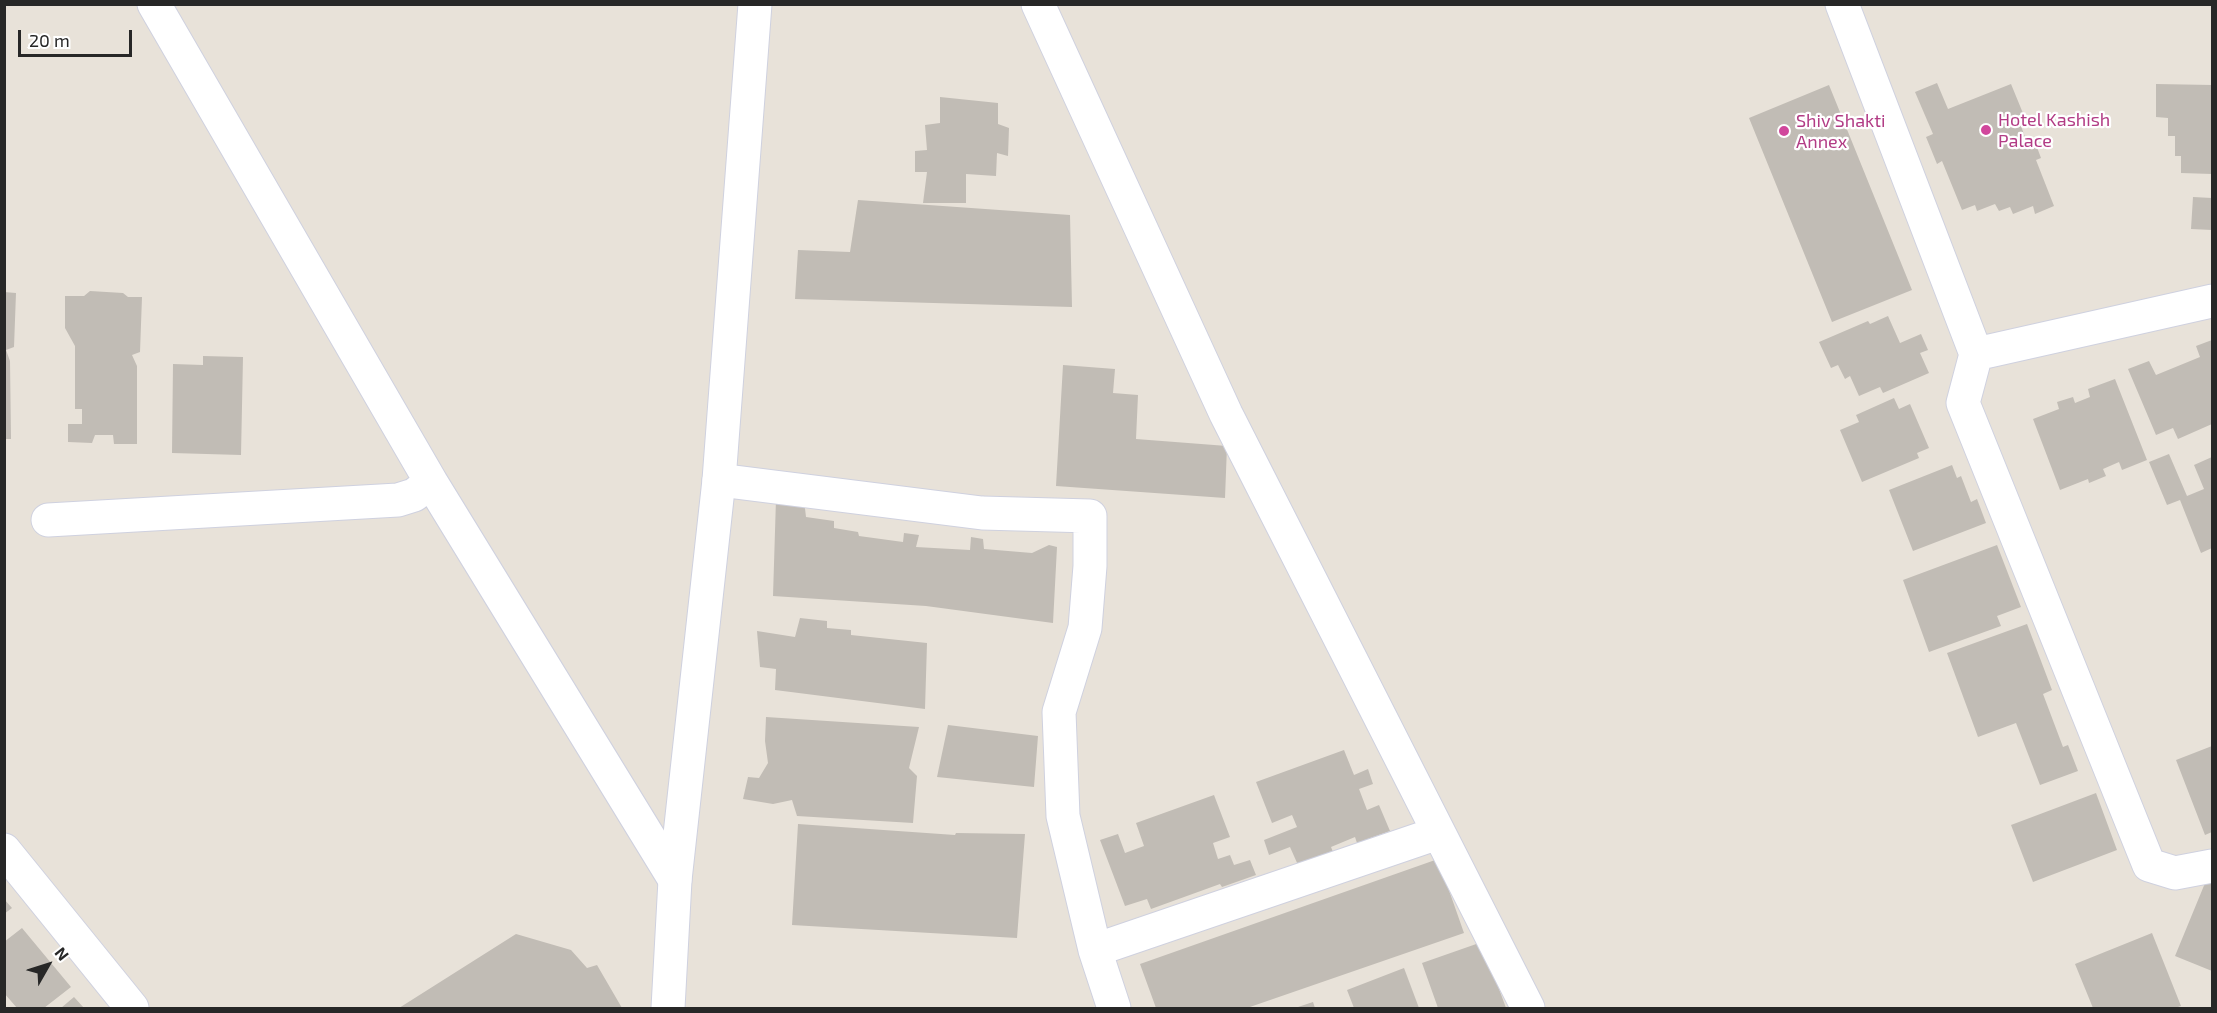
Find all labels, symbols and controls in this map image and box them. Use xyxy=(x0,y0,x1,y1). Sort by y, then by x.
scale bar xyxy=(21,18,135,56)
text: 20 m xyxy=(29,29,70,51)
place label: Hotel Kashish Palace xyxy=(1998,109,2110,152)
place label: Shiv Shakti Annex xyxy=(1796,110,1885,152)
marker: Hotel Kashish Palace xyxy=(1979,123,1993,137)
marker: Shiv Shakti Annex xyxy=(1777,124,1791,138)
north arrow xyxy=(18,935,78,995)
text: N xyxy=(51,943,73,964)

